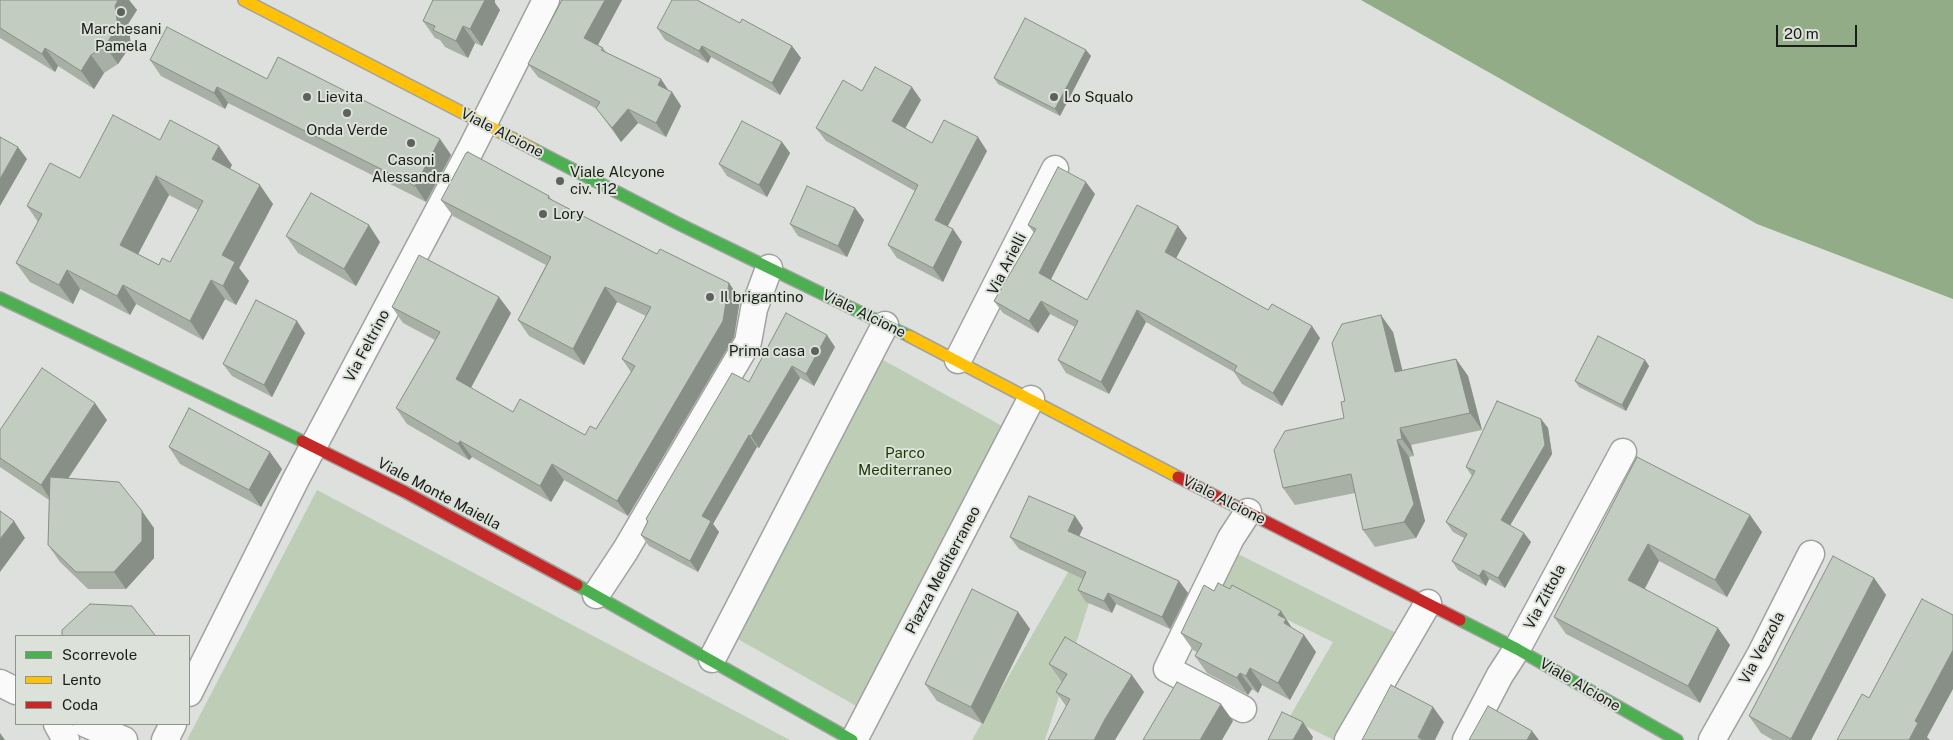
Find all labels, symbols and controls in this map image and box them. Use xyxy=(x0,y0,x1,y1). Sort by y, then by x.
marker: Marchesani Pamela xyxy=(115,6,127,18)
scale bar xyxy=(1778,15,1859,47)
place label: Marchesani Pamela xyxy=(81,20,161,55)
text: 20 m xyxy=(1784,25,1819,42)
place label: Lievita xyxy=(317,88,363,106)
place label: Lo Squalo xyxy=(1064,88,1133,106)
marker: Lievita xyxy=(301,91,313,103)
marker: Lo Squalo xyxy=(1048,91,1060,103)
street label: Viale Alcione xyxy=(458,104,546,162)
marker: Onda Verde xyxy=(341,107,353,119)
place label: Onda Verde xyxy=(306,121,388,139)
marker: Casoni Alessandra xyxy=(405,137,417,149)
place label: Casoni Alessandra xyxy=(372,151,450,186)
place label: Viale Alcyone civ. 112 xyxy=(570,163,665,198)
marker: Viale Alcyone civ. 112 xyxy=(554,175,566,187)
place label: Lory xyxy=(553,205,584,223)
marker: Lory xyxy=(537,208,549,220)
street label: Via Arielli xyxy=(984,230,1030,298)
street label: Viale Alcione xyxy=(819,286,909,342)
place label: Il brigantino xyxy=(720,288,803,306)
marker: Il brigantino xyxy=(704,291,716,303)
street label: Via Feltrino xyxy=(340,307,394,385)
place label: Prima casa xyxy=(729,342,805,360)
marker: Prima casa xyxy=(809,345,821,357)
park label: Parco Mediterraneo xyxy=(858,444,952,479)
street label: Viale Monte Maiella xyxy=(374,454,504,534)
street label: Viale Alcione xyxy=(1180,471,1268,529)
street label: Piazza Mediterraneo xyxy=(902,503,984,637)
street label: Via Zittola xyxy=(1520,562,1570,632)
street label: Via Vezzola xyxy=(1735,609,1789,687)
legend xyxy=(15,635,190,725)
text: Scorrevole xyxy=(62,646,137,663)
street label: Viale Alcione xyxy=(1536,655,1624,715)
text: Lento xyxy=(62,671,101,688)
text: Coda xyxy=(62,696,98,713)

